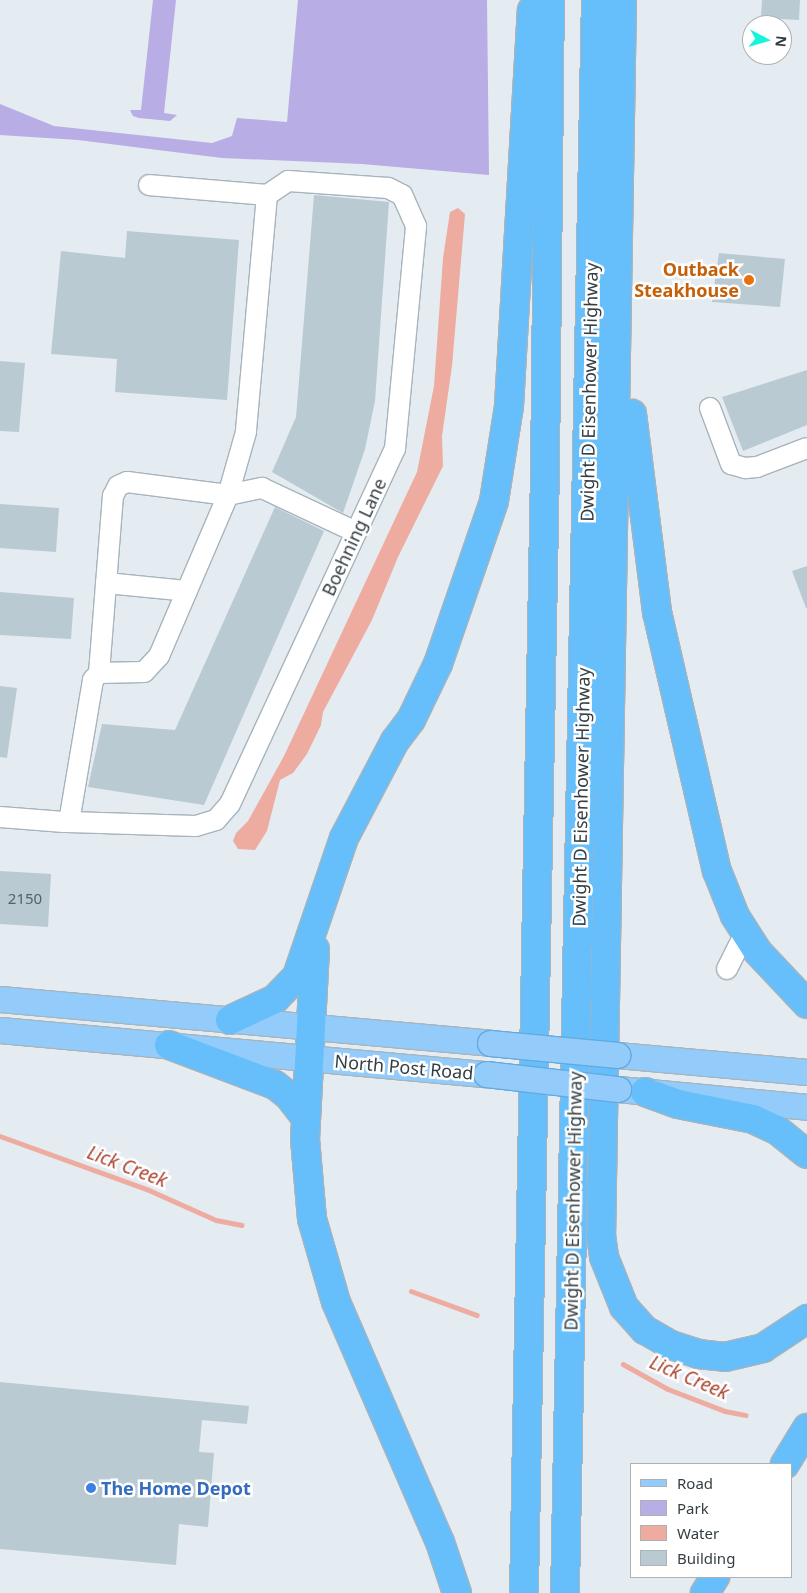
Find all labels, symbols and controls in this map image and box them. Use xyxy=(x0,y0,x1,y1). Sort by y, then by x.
north arrow xyxy=(742,15,792,65)
text: N xyxy=(771,35,791,48)
place label: Outback Steakhouse xyxy=(634,259,739,302)
street label: Dwight D Eisenhower Highway xyxy=(576,262,602,522)
marker: Outback Steakhouse xyxy=(743,274,755,286)
street label: Boehning Lane xyxy=(317,475,391,599)
street label: Dwight D Eisenhower Highway xyxy=(568,667,594,927)
house number: 2150 xyxy=(8,890,42,908)
street label: North Post Road xyxy=(334,1050,474,1084)
street label: Dwight D Eisenhower Highway xyxy=(560,1071,586,1331)
water label: Lick Creek xyxy=(84,1141,170,1193)
water label: Lick Creek xyxy=(646,1351,732,1405)
legend xyxy=(630,1463,792,1578)
text: Road xyxy=(677,1473,713,1493)
place label: The Home Depot xyxy=(101,1477,251,1499)
marker: The Home Depot xyxy=(85,1482,97,1494)
text: Park xyxy=(677,1498,709,1518)
text: Water xyxy=(677,1523,719,1543)
text: Building xyxy=(677,1548,735,1568)

